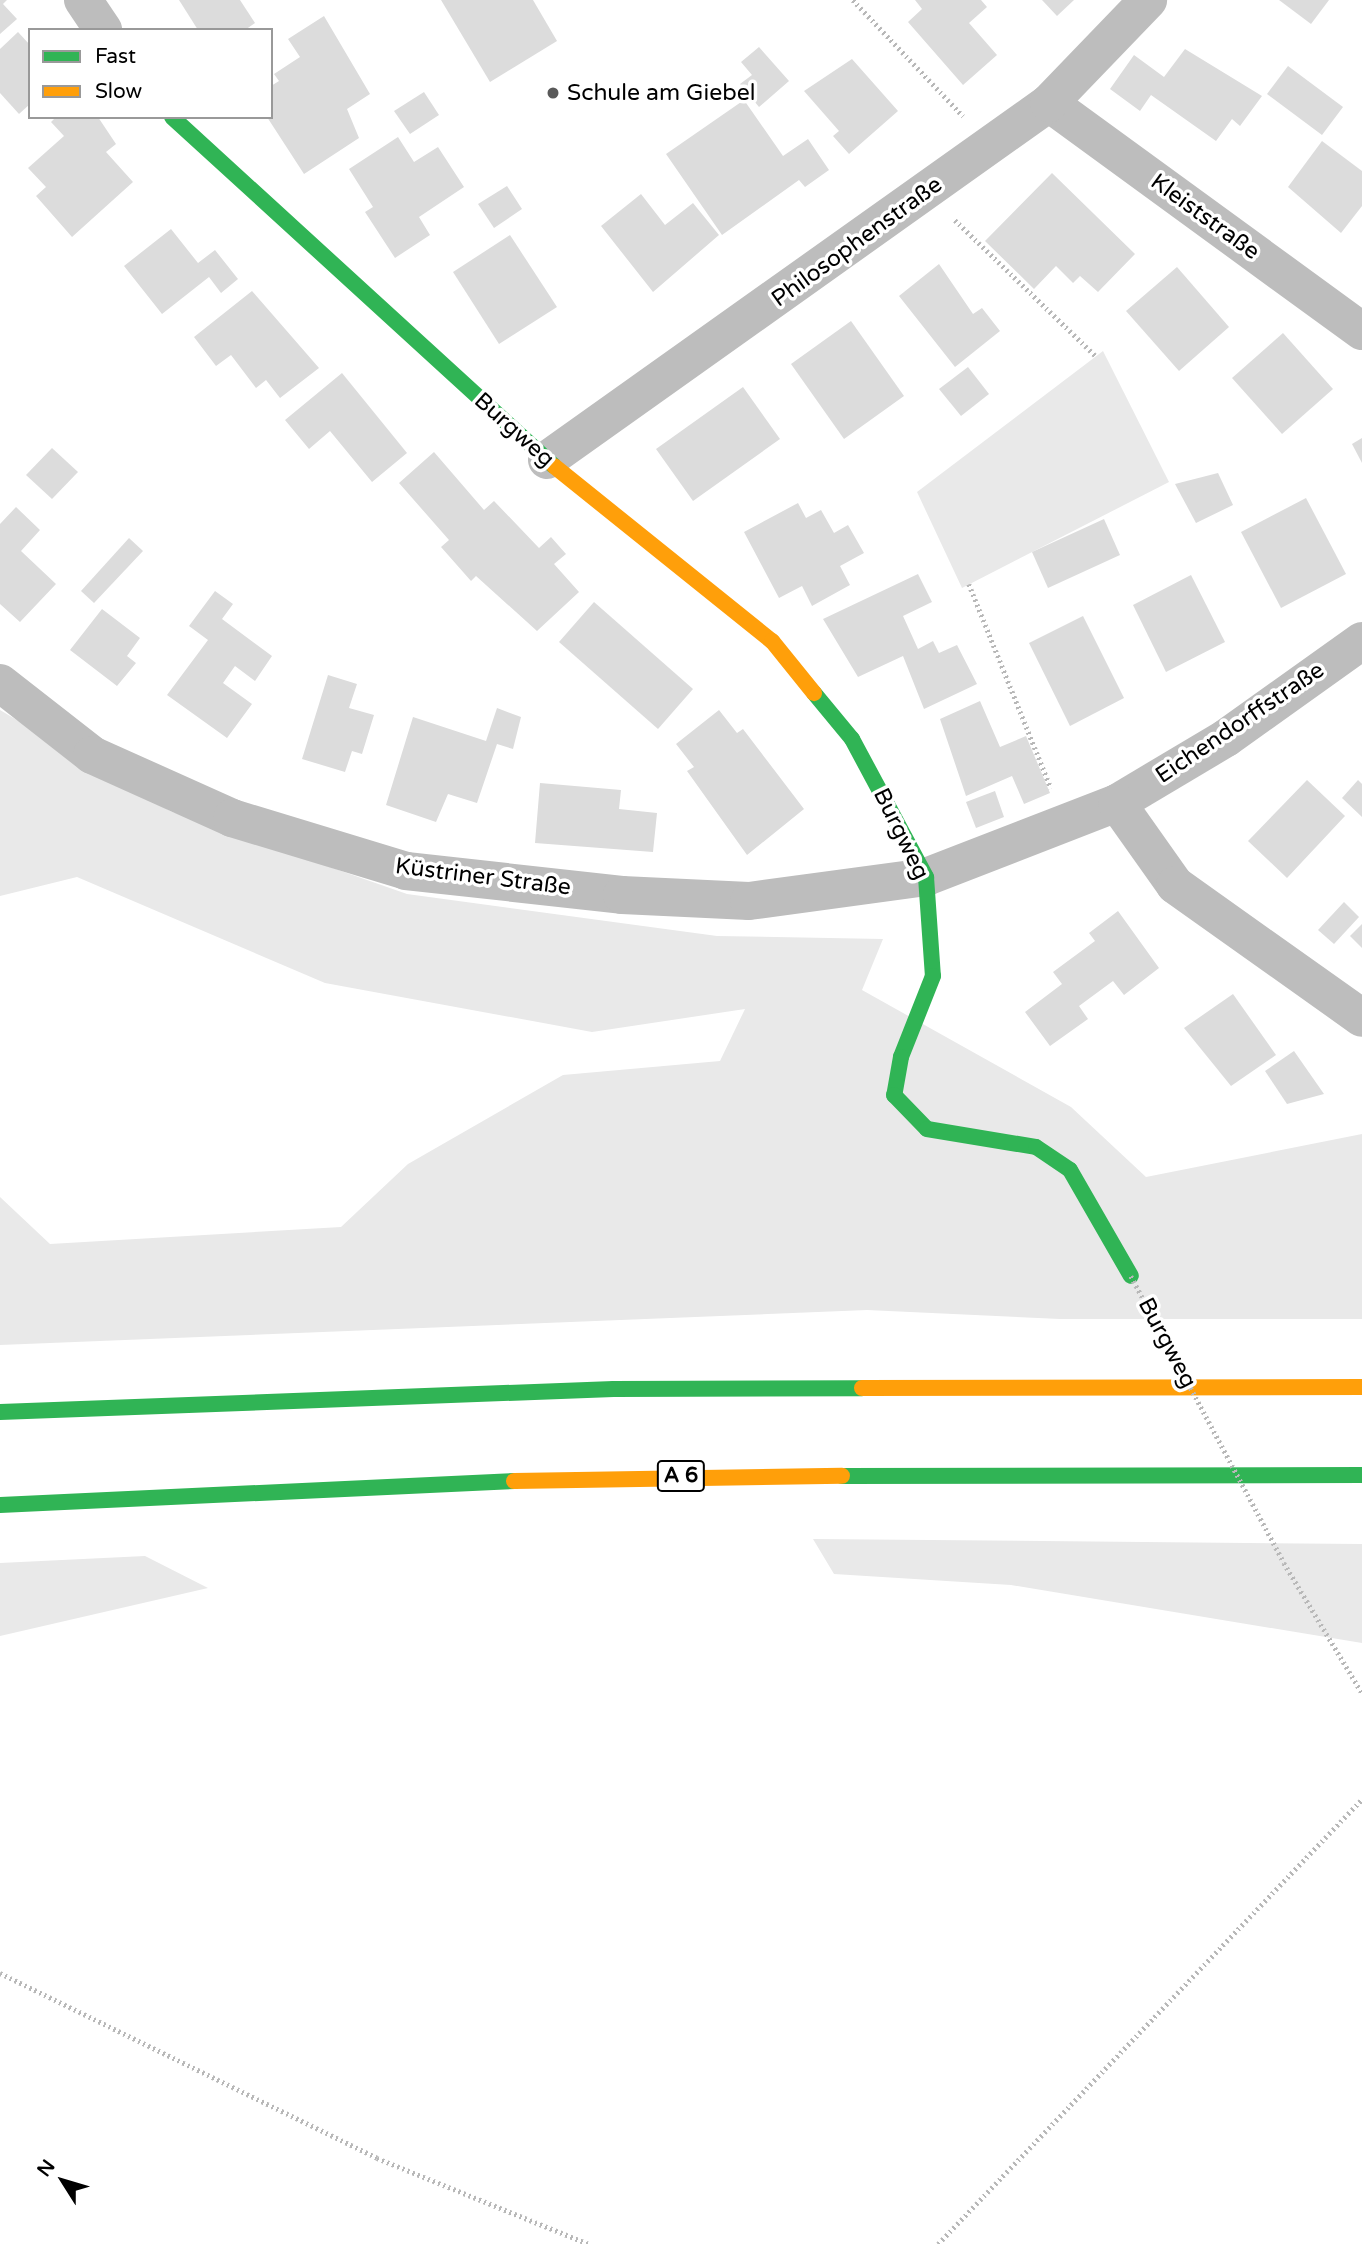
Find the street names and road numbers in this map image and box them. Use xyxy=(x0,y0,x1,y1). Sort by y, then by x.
street label: Kleiststraße xyxy=(1145,168,1265,266)
street label: Philosophenstraße xyxy=(766,171,948,313)
street label: Burgweg xyxy=(468,387,560,473)
street label: Eichendorffstraße xyxy=(1151,656,1329,790)
street label: Burgweg xyxy=(867,784,935,884)
street label: Küstriner Straße xyxy=(394,853,572,901)
street label: Burgweg xyxy=(1132,1293,1202,1393)
road number: A 6 xyxy=(656,1458,706,1494)

